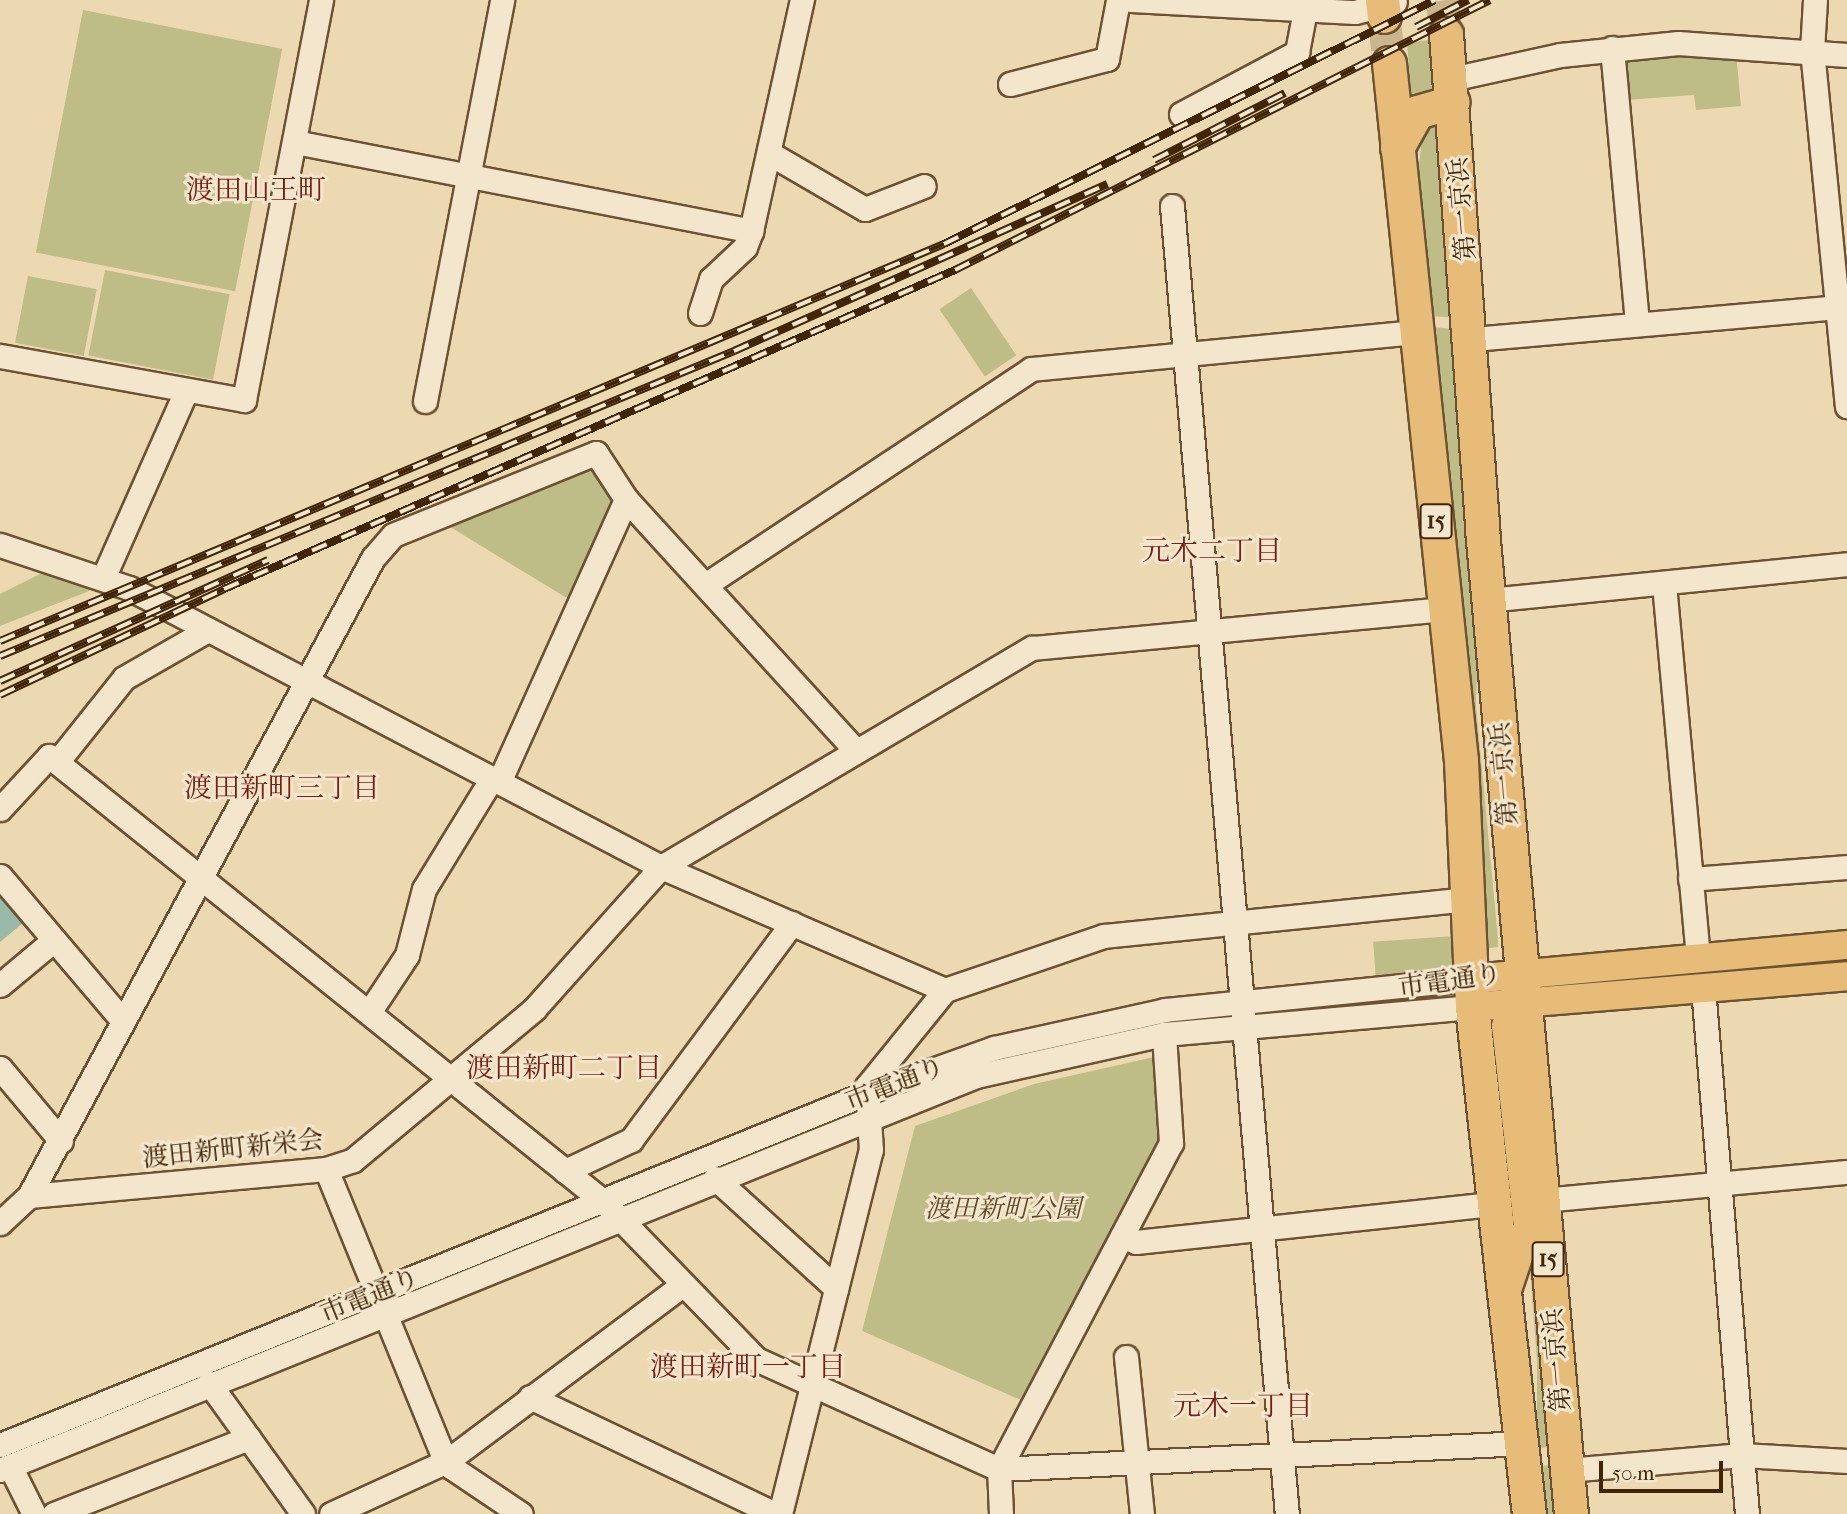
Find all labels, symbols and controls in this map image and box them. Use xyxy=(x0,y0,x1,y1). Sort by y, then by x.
street label: 第一京浜 xyxy=(1442,156,1482,262)
district label: 渡田山王町 xyxy=(186,173,326,207)
road number: 15 xyxy=(1418,500,1454,542)
district label: 元木二丁目 xyxy=(1142,534,1282,568)
street label: 第一京浜 xyxy=(1484,721,1524,827)
district label: 渡田新町三丁目 xyxy=(184,771,380,805)
street label: 市電通り xyxy=(1396,958,1504,1004)
district label: 渡田新町二丁目 xyxy=(466,1051,662,1085)
street label: 市電通り xyxy=(841,1051,949,1117)
street label: 渡田新町新栄会 xyxy=(141,1124,325,1174)
park label: 渡田新町公園 xyxy=(925,1193,1081,1225)
road number: 15 xyxy=(1530,1238,1566,1280)
street label: 市電通り xyxy=(316,1262,424,1330)
street label: 第一京浜 xyxy=(1537,1307,1577,1413)
district label: 渡田新町一丁目 xyxy=(650,1350,846,1384)
district label: 元木一丁目 xyxy=(1173,1389,1313,1423)
scale bar xyxy=(1602,1448,1726,1492)
text: 50 m xyxy=(1612,1461,1655,1485)

